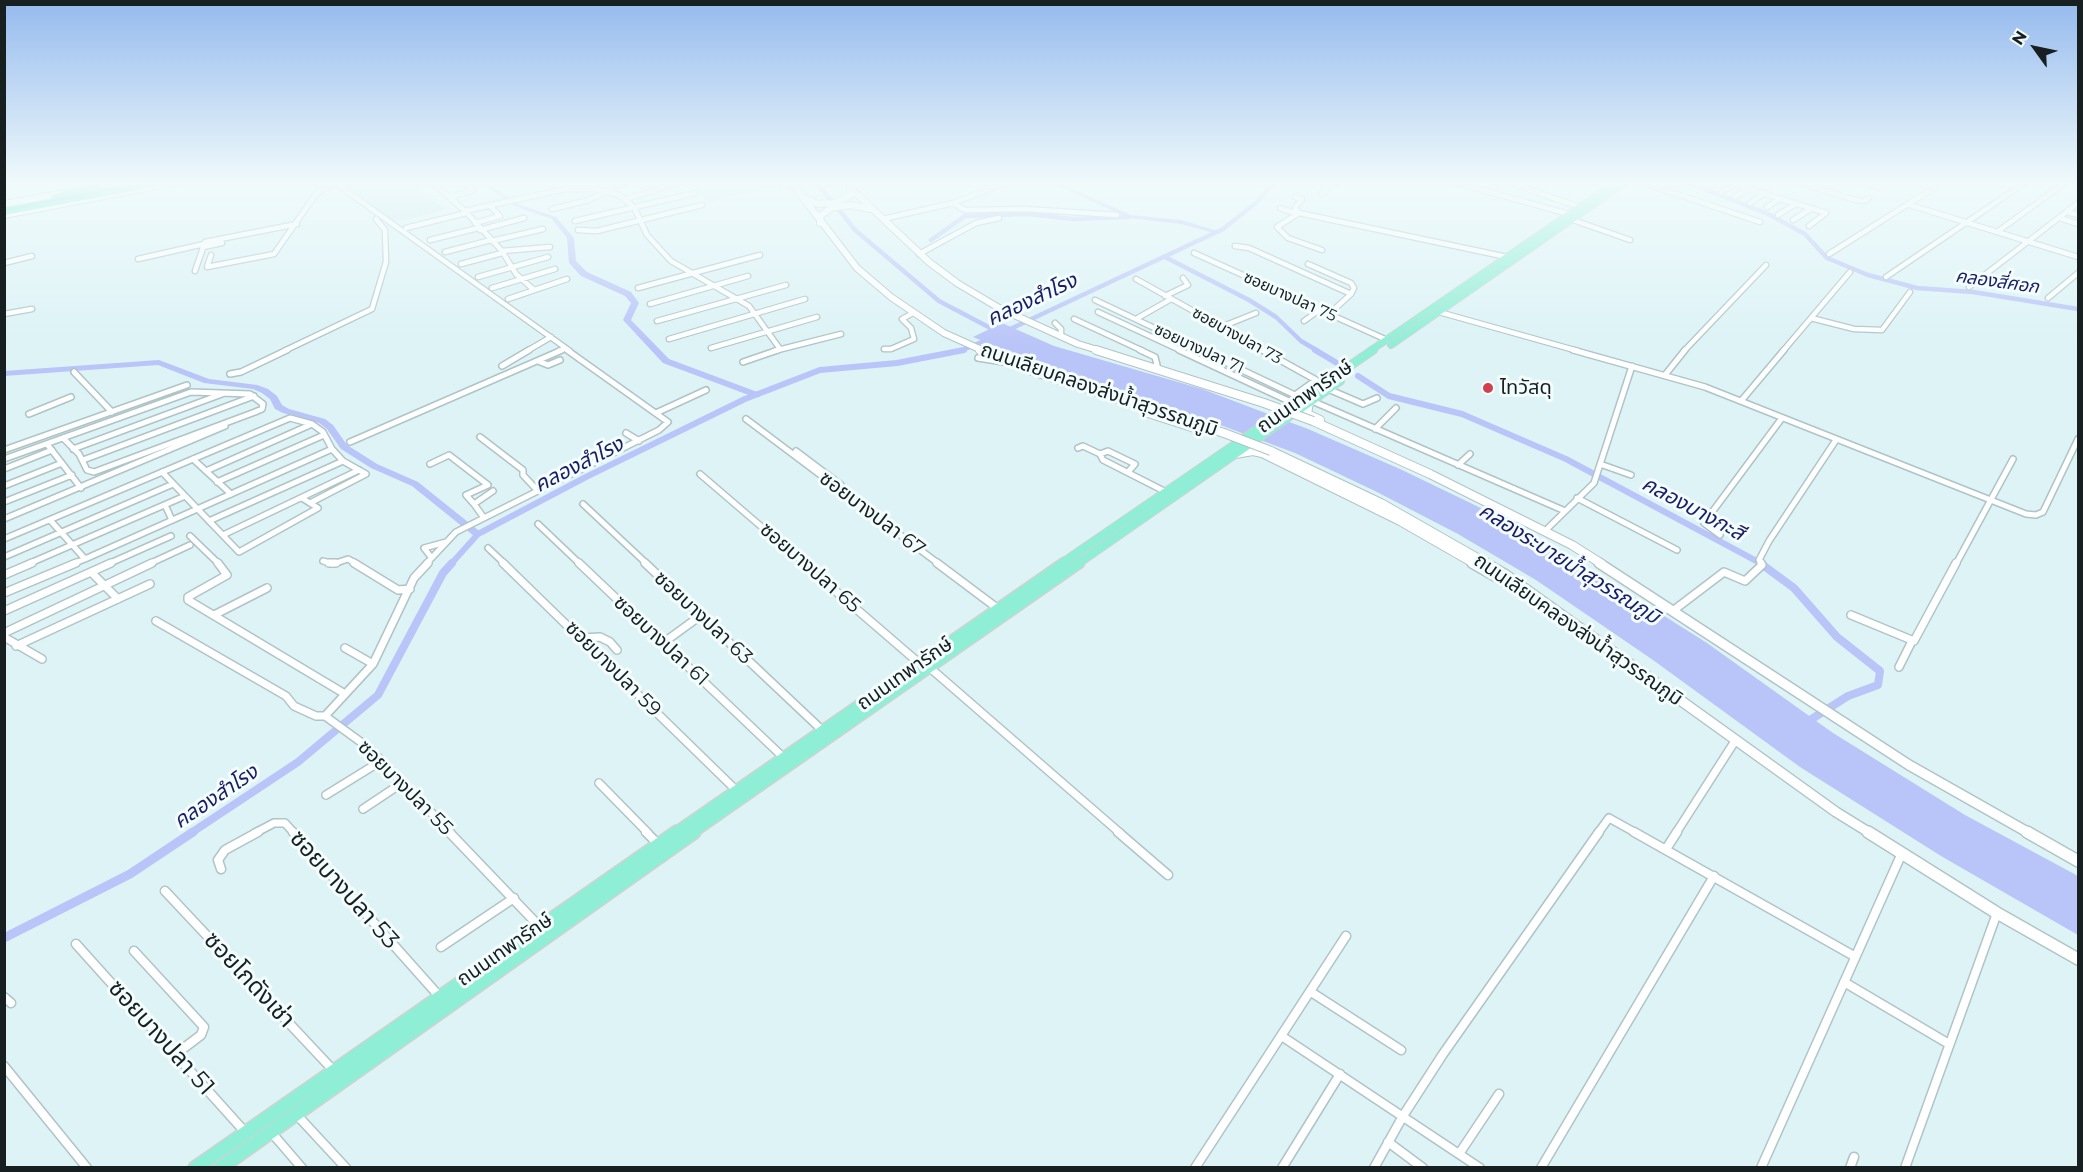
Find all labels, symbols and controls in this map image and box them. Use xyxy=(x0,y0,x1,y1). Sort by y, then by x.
north arrow xyxy=(2005,18,2065,78)
text: N xyxy=(2008,27,2031,49)
water label: คลองสี่ศอก xyxy=(1954,265,2040,299)
water label: คลองสำโรง xyxy=(983,268,1081,332)
street label: ซอยบางปลา 75 xyxy=(1240,268,1340,326)
street label: ซอยบางปลา 73 xyxy=(1189,303,1285,369)
street label: ซอยบางปลา 71 xyxy=(1151,320,1247,378)
street label: ถนนเลียบคลองส่งน้ำสุวรรณภูมิ xyxy=(977,338,1221,442)
street label: ถนนเทพารักษ์ xyxy=(1253,355,1357,439)
place label: ไทวัสดุ xyxy=(1500,376,1552,400)
marker: ไทวัสดุ xyxy=(1481,381,1495,395)
water label: คลองสำโรง xyxy=(530,432,628,498)
street label: ซอยบางปลา 67 xyxy=(814,466,930,562)
water label: คลองบางกะสี xyxy=(1637,471,1749,547)
water label: คลองระบายน้ำสุวรรณภูมิ xyxy=(1474,498,1664,630)
street label: ซอยบางปลา 65 xyxy=(755,518,865,618)
street label: ถนนเลียบคลองส่งน้ำสุวรรณภูมิ xyxy=(1469,549,1687,711)
street label: ซอยบางปลา 63 xyxy=(649,566,757,670)
street label: ซอยบางปลา 61 xyxy=(608,591,714,691)
street label: ซอยบางปลา 59 xyxy=(560,616,666,722)
street label: ถนนเทพารักษ์ xyxy=(853,632,957,716)
street label: ซอยบางปลา 55 xyxy=(352,735,458,841)
water label: คลองสำโรง xyxy=(169,760,263,834)
street label: ซอยบางปลา 53 xyxy=(283,825,405,955)
street label: ถนนเทพารักษ์ xyxy=(453,908,557,992)
street label: ซอยโกดังเช่า xyxy=(197,926,301,1034)
street label: ซอยบางปลา 51 xyxy=(102,974,220,1102)

